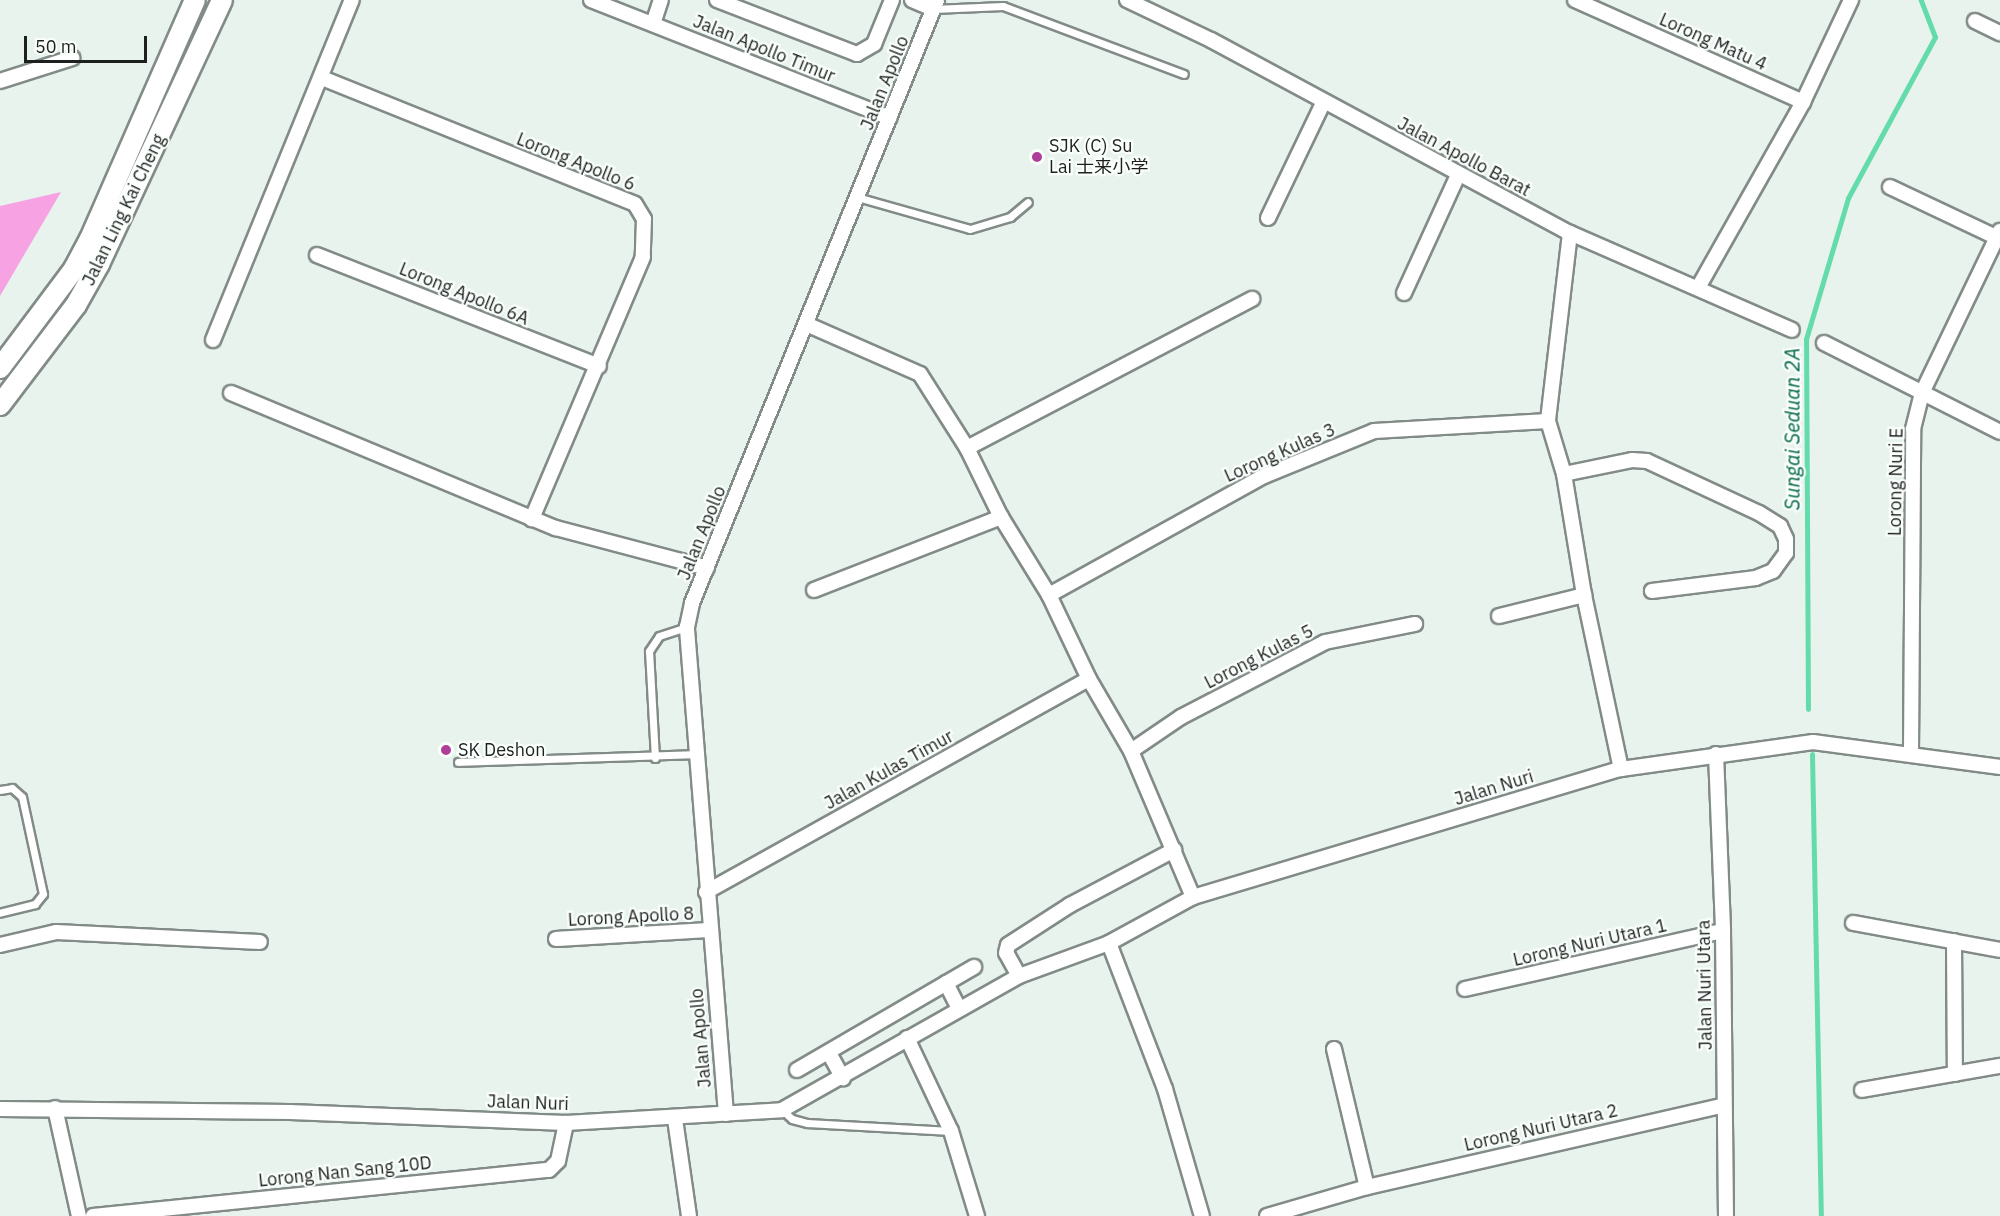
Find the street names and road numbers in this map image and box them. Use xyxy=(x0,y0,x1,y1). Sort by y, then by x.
street label: Lorong Matu 4 xyxy=(1656,9,1770,75)
street label: Jalan Apollo Timur xyxy=(690,11,838,87)
street label: Jalan Apollo xyxy=(856,33,914,133)
street label: Jalan Apollo Barat xyxy=(1394,113,1534,201)
street label: Lorong Apollo 6 xyxy=(513,128,639,196)
street label: Jalan Ling Kai Cheng xyxy=(78,131,170,289)
street label: Lorong Apollo 6A xyxy=(396,258,532,330)
street label: Lorong Kulas 3 xyxy=(1221,419,1339,487)
street label: Lorong Nuri E xyxy=(1884,428,1908,536)
street label: Jalan Apollo xyxy=(673,483,731,583)
street label: Lorong Kulas 5 xyxy=(1201,620,1317,694)
street label: Jalan Kulas Timur xyxy=(821,726,957,814)
street label: Jalan Nuri xyxy=(1452,766,1536,810)
street label: Lorong Apollo 8 xyxy=(567,903,695,931)
street label: Lorong Nuri Utara 1 xyxy=(1511,915,1669,971)
street label: Jalan Nuri Utara xyxy=(1693,920,1717,1050)
street label: Jalan Apollo xyxy=(686,987,716,1089)
street label: Jalan Nuri xyxy=(487,1091,569,1115)
street label: Lorong Nuri Utara 2 xyxy=(1462,1100,1620,1156)
street label: Lorong Nan Sang 10D xyxy=(257,1152,433,1192)

